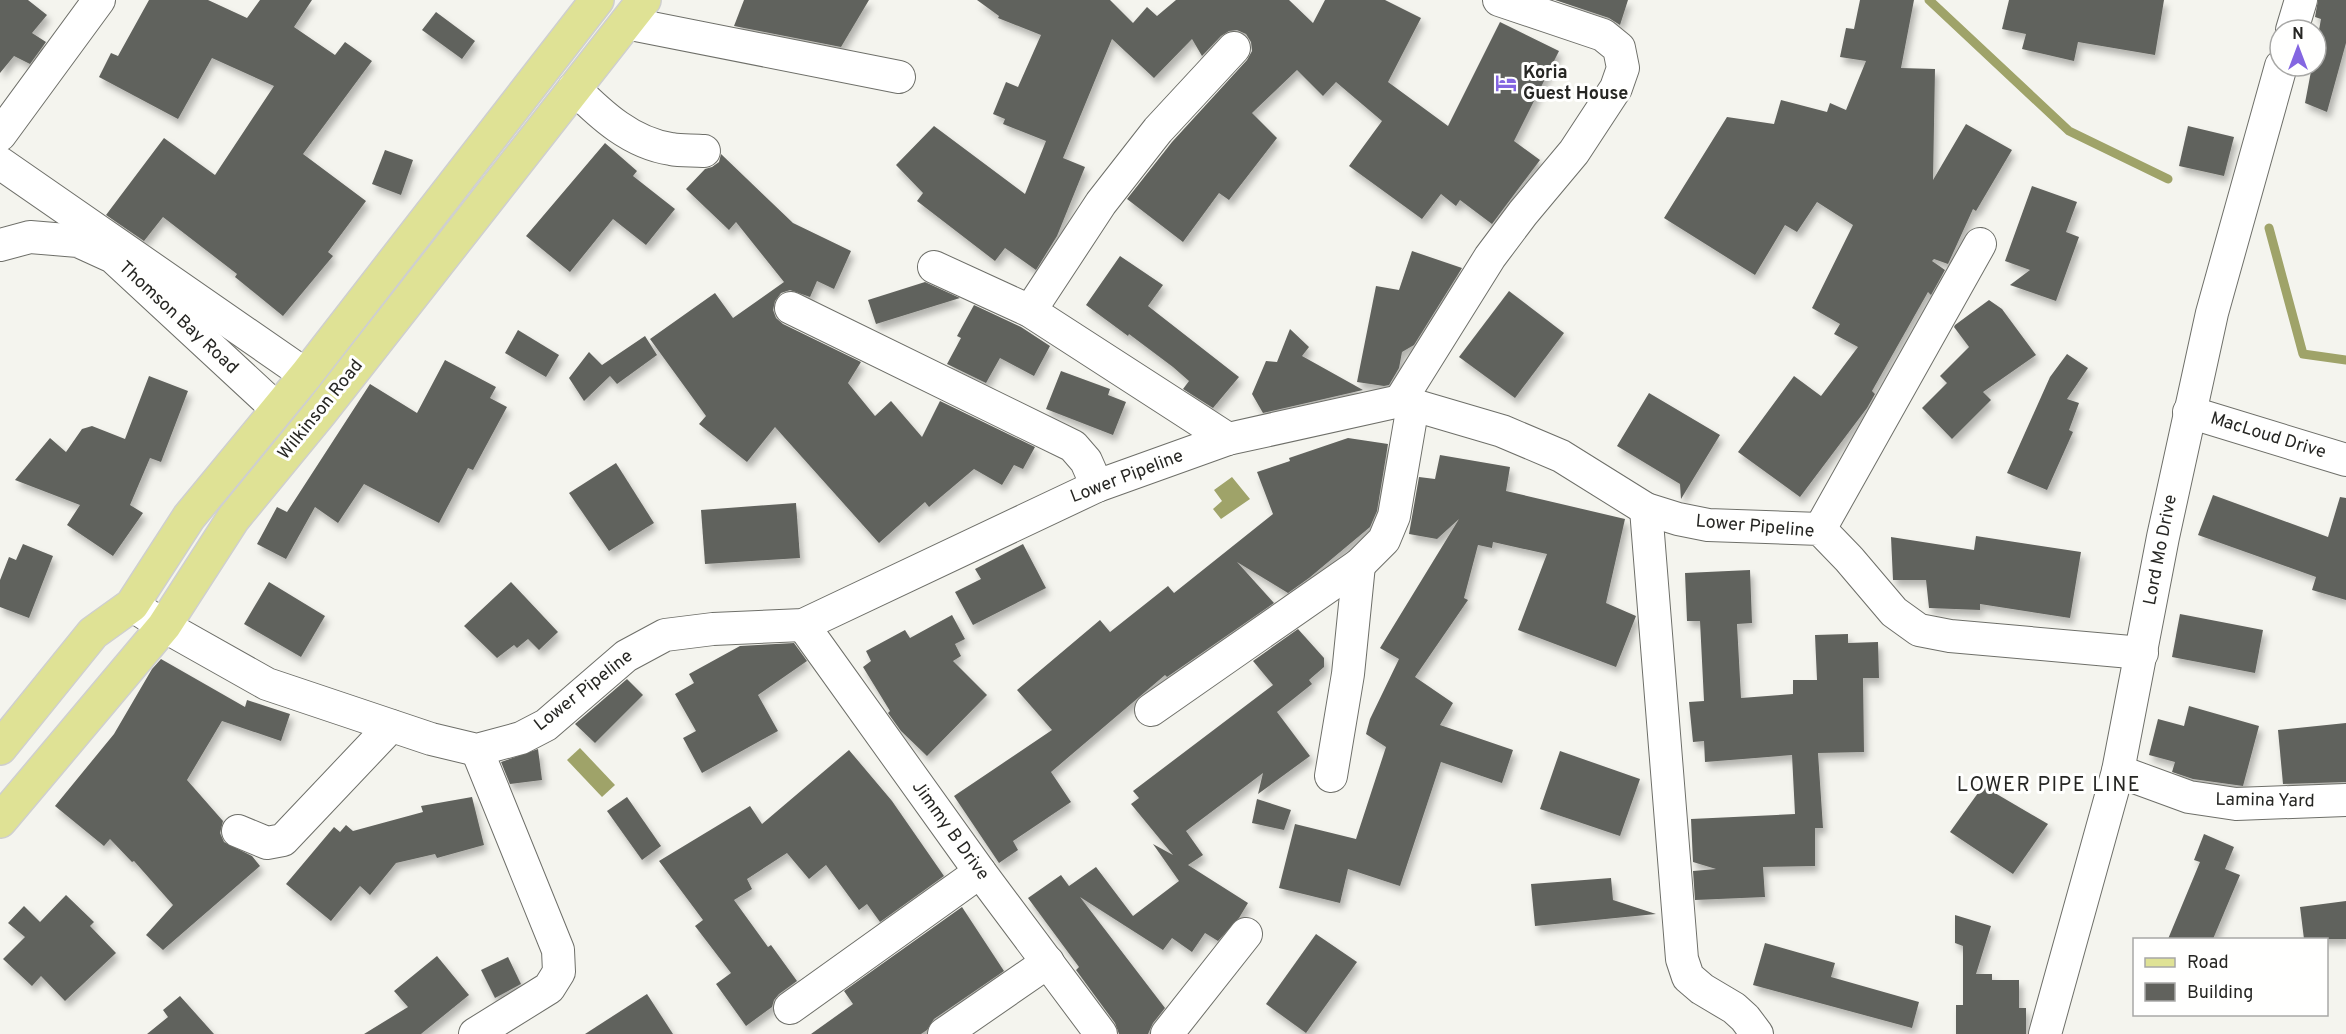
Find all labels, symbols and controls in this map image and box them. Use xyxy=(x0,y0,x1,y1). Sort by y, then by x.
north arrow xyxy=(2268,18,2328,78)
text: N xyxy=(2292,25,2304,45)
place label: Koria Guest House xyxy=(1523,62,1628,106)
hotel icon: Koria Guest House xyxy=(1494,71,1518,95)
street label: Thomson Bay Road xyxy=(113,257,243,379)
street label: Wilkinson Road xyxy=(273,355,369,465)
street label: MacLoud Drive xyxy=(2207,407,2329,465)
street label: Lower Pipeline xyxy=(1067,445,1187,509)
street label: Lord Mo Drive xyxy=(2139,493,2183,607)
street label: Lower Pipeline xyxy=(1695,510,1815,544)
street label: Lower Pipeline xyxy=(530,645,638,737)
district label: LOWER PIPE LINE xyxy=(1957,773,2141,799)
street label: Jimmy B Drive xyxy=(906,777,994,885)
street label: Lamina Yard xyxy=(2215,789,2315,813)
legend xyxy=(2133,938,2328,1016)
text: Road xyxy=(2187,952,2229,975)
text: Building xyxy=(2187,982,2253,1005)

